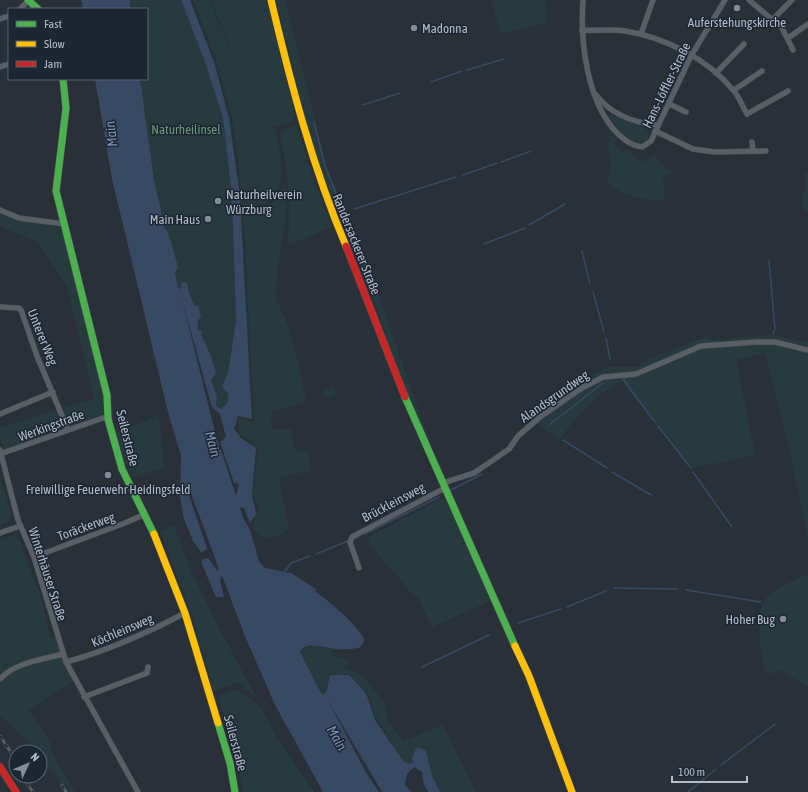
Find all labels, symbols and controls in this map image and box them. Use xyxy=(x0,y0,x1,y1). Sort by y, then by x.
marker: Auferstehungskirche xyxy=(732,3,742,13)
legend xyxy=(8,8,148,80)
place label: Auferstehungskirche xyxy=(688,15,786,30)
text: Fast xyxy=(44,17,62,31)
place label: Madonna xyxy=(422,21,468,36)
marker: Madonna xyxy=(409,23,419,33)
text: Slow xyxy=(44,37,65,51)
street label: Hans-Löffler-Straße xyxy=(639,40,694,130)
text: Jam xyxy=(44,57,62,71)
water label: Main xyxy=(101,120,121,148)
park label: Naturheilinsel xyxy=(151,122,221,137)
place label: Naturheilverein Würzburg xyxy=(226,187,302,217)
street label: Randersackerer Straße xyxy=(329,191,384,297)
marker: Naturheilverein Würzburg xyxy=(213,196,223,206)
place label: Main Haus xyxy=(150,212,200,227)
marker: Main Haus xyxy=(203,214,213,224)
street label: Unterer Weg xyxy=(24,307,61,368)
street label: Alandsgrundweg xyxy=(517,367,592,426)
street label: Werkingstraße xyxy=(16,407,86,444)
street label: Seilerstraße xyxy=(113,408,142,468)
water label: Main xyxy=(202,429,224,459)
marker: Freiwillige Feuerwehr Heidingsfeld xyxy=(103,470,113,480)
street label: Brückleinsweg xyxy=(359,479,428,525)
place label: Freiwillige Feuerwehr Heidingsfeld xyxy=(26,482,190,497)
street label: Toräckerweg xyxy=(56,509,117,544)
street label: Winterhäuser Straße xyxy=(25,525,70,623)
street label: Köchleinsweg xyxy=(89,611,156,650)
place label: Hoher Bug xyxy=(725,612,775,627)
marker: Hoher Bug xyxy=(778,614,788,624)
street label: Seilerstraße xyxy=(221,713,250,773)
water label: Main xyxy=(324,723,351,753)
north arrow xyxy=(8,744,48,784)
text: N xyxy=(29,751,42,764)
scale bar xyxy=(672,758,747,784)
text: 100 m xyxy=(678,765,705,779)

